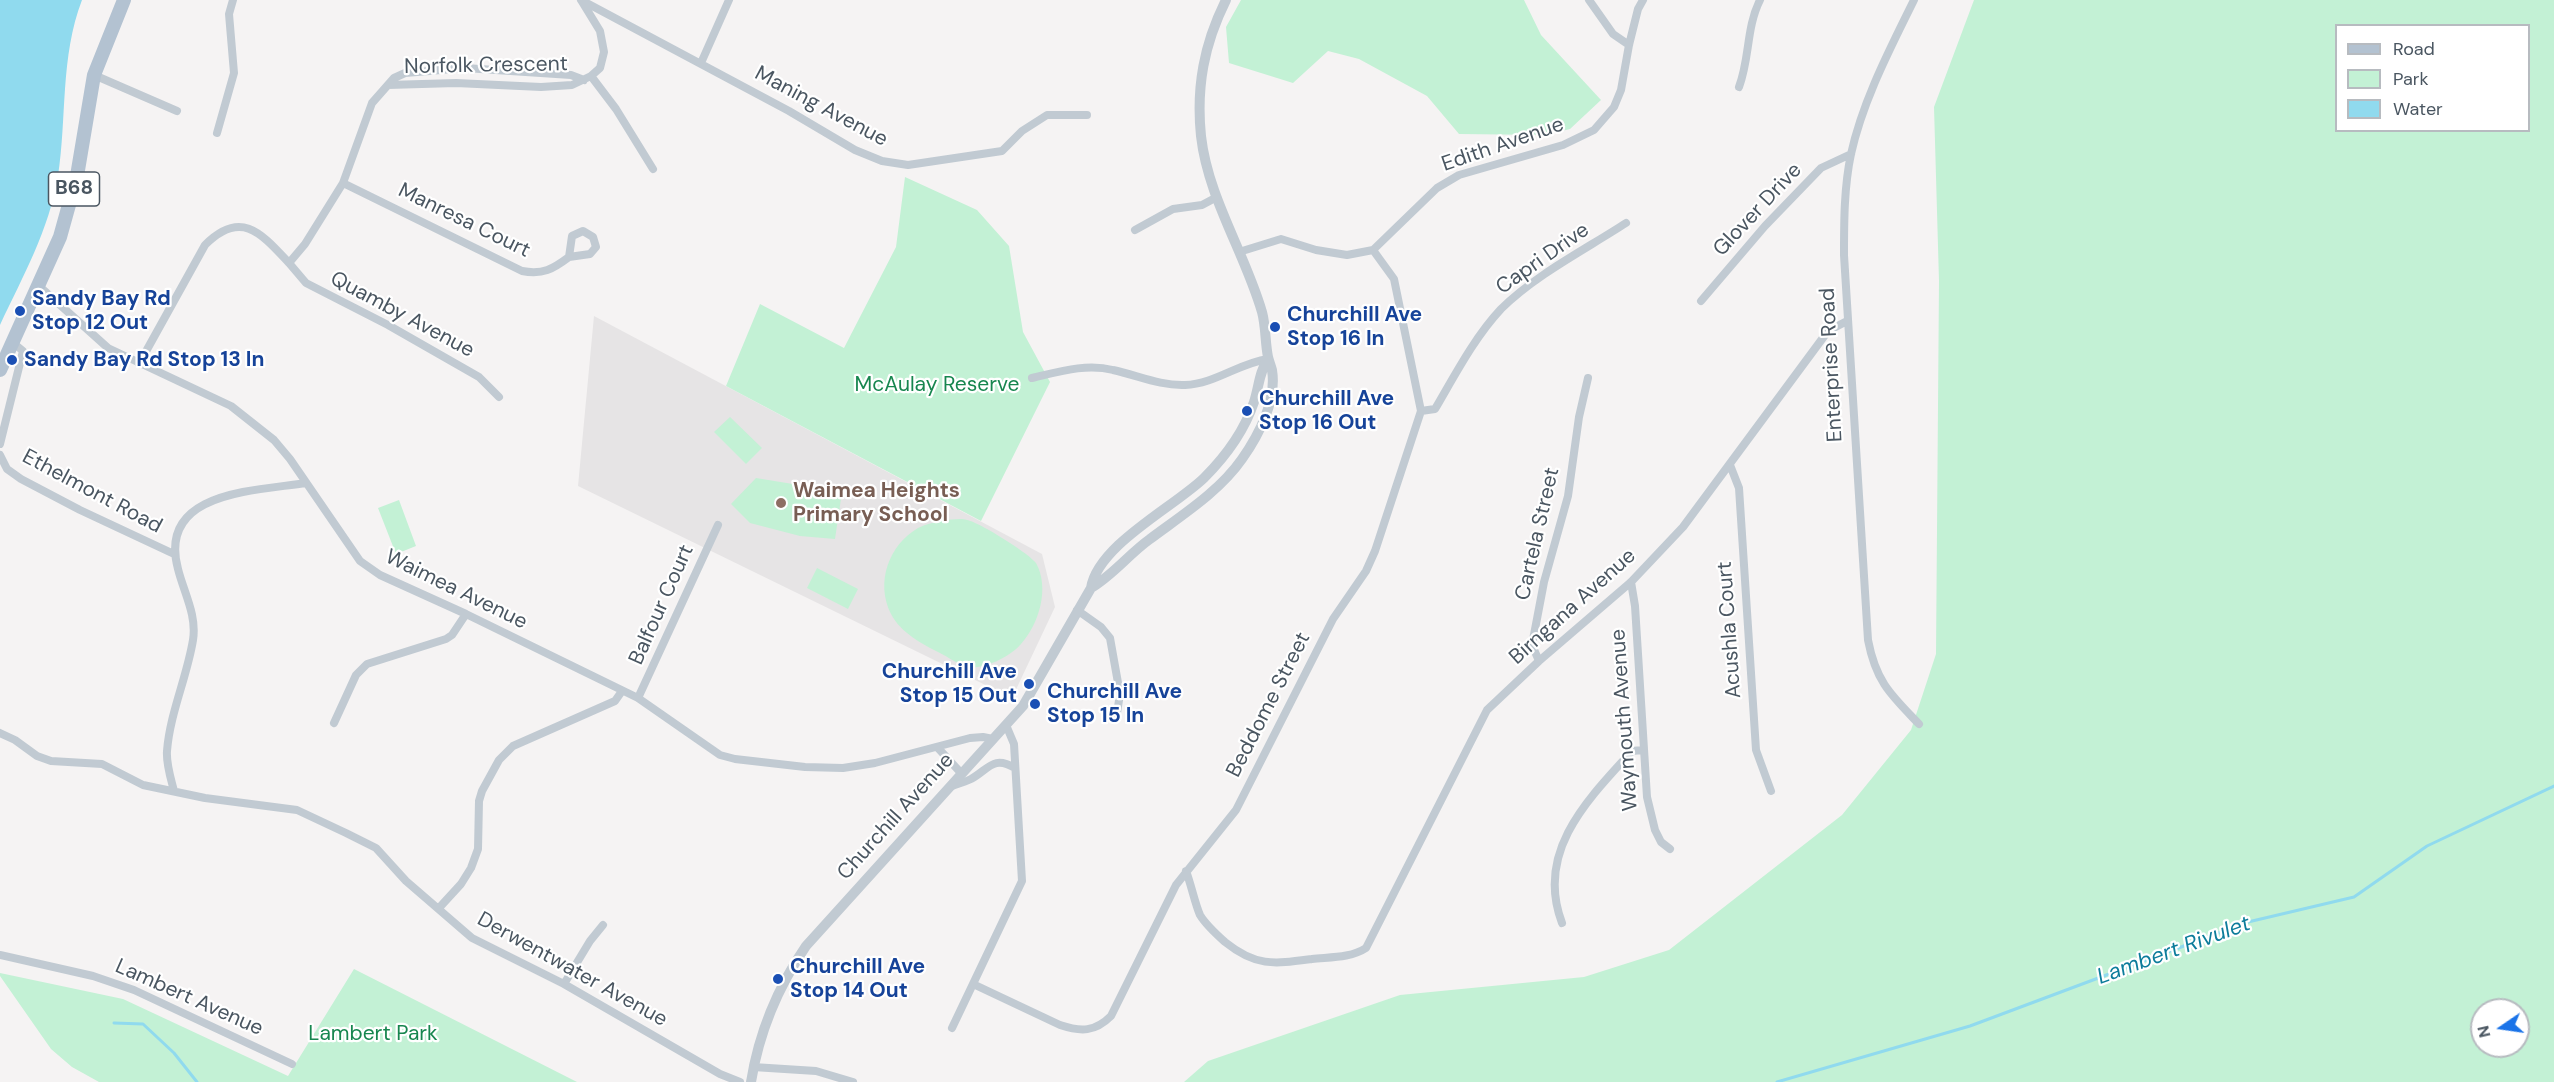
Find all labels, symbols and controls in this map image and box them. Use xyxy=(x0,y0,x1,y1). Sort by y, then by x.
legend xyxy=(2335,24,2530,132)
text: Road xyxy=(2393,37,2435,61)
street label: Norfolk Crescent xyxy=(404,52,568,80)
street label: Maning Avenue xyxy=(750,61,892,153)
text: Park xyxy=(2393,67,2429,91)
text: Water xyxy=(2393,97,2443,121)
street label: Edith Avenue xyxy=(1439,112,1567,178)
street label: Glover Drive xyxy=(1709,158,1807,262)
road number: B68 xyxy=(48,172,100,206)
street label: Manresa Court xyxy=(394,178,534,264)
street label: Capri Drive xyxy=(1492,218,1594,300)
street label: Quamby Avenue xyxy=(326,266,478,364)
place label: Sandy Bay Rd Stop 12 Out xyxy=(32,286,171,336)
street label: Enterprise Road xyxy=(1815,287,1849,443)
place label: Churchill Ave Stop 16 In xyxy=(1287,302,1422,352)
marker: Sandy Bay Rd Stop 12 Out xyxy=(13,304,27,318)
marker: Churchill Ave Stop 16 In xyxy=(1268,320,1282,334)
place label: Sandy Bay Rd Stop 13 In xyxy=(24,347,264,373)
marker: Sandy Bay Rd Stop 13 In xyxy=(5,353,19,367)
park label: McAulay Reserve xyxy=(855,372,1019,398)
place label: Churchill Ave Stop 16 Out xyxy=(1259,386,1394,436)
marker: Churchill Ave Stop 16 Out xyxy=(1240,404,1254,418)
street label: Ethelmont Road xyxy=(18,445,166,539)
street label: Cartela Street xyxy=(1511,465,1565,603)
place label: Waimea Heights Primary School xyxy=(793,478,960,528)
marker: Waimea Heights Primary School xyxy=(774,496,788,510)
street label: Balfour Court xyxy=(624,541,700,669)
street label: Birngana Avenue xyxy=(1505,544,1641,670)
street label: Waimea Avenue xyxy=(381,545,531,635)
street label: Acushla Court xyxy=(1713,561,1747,699)
street label: Beddome Street xyxy=(1222,628,1316,782)
street label: Waymouth Avenue xyxy=(1606,628,1644,812)
place label: Churchill Ave Stop 15 Out xyxy=(882,659,1017,709)
marker: Churchill Ave Stop 15 Out xyxy=(1022,677,1036,691)
place label: Churchill Ave Stop 15 In xyxy=(1047,679,1182,729)
marker: Churchill Ave Stop 15 In xyxy=(1028,697,1042,711)
street label: Churchill Avenue xyxy=(832,748,960,886)
street label: Derwentwater Avenue xyxy=(473,907,671,1033)
water label: Lambert Rivulet xyxy=(2094,911,2254,991)
street label: Lambert Avenue xyxy=(111,954,267,1042)
place label: Churchill Ave Stop 14 Out xyxy=(790,954,925,1004)
marker: Churchill Ave Stop 14 Out xyxy=(771,972,785,986)
north arrow xyxy=(2470,998,2530,1058)
park label: Lambert Park xyxy=(308,1021,438,1047)
text: N xyxy=(2472,1024,2495,1040)

